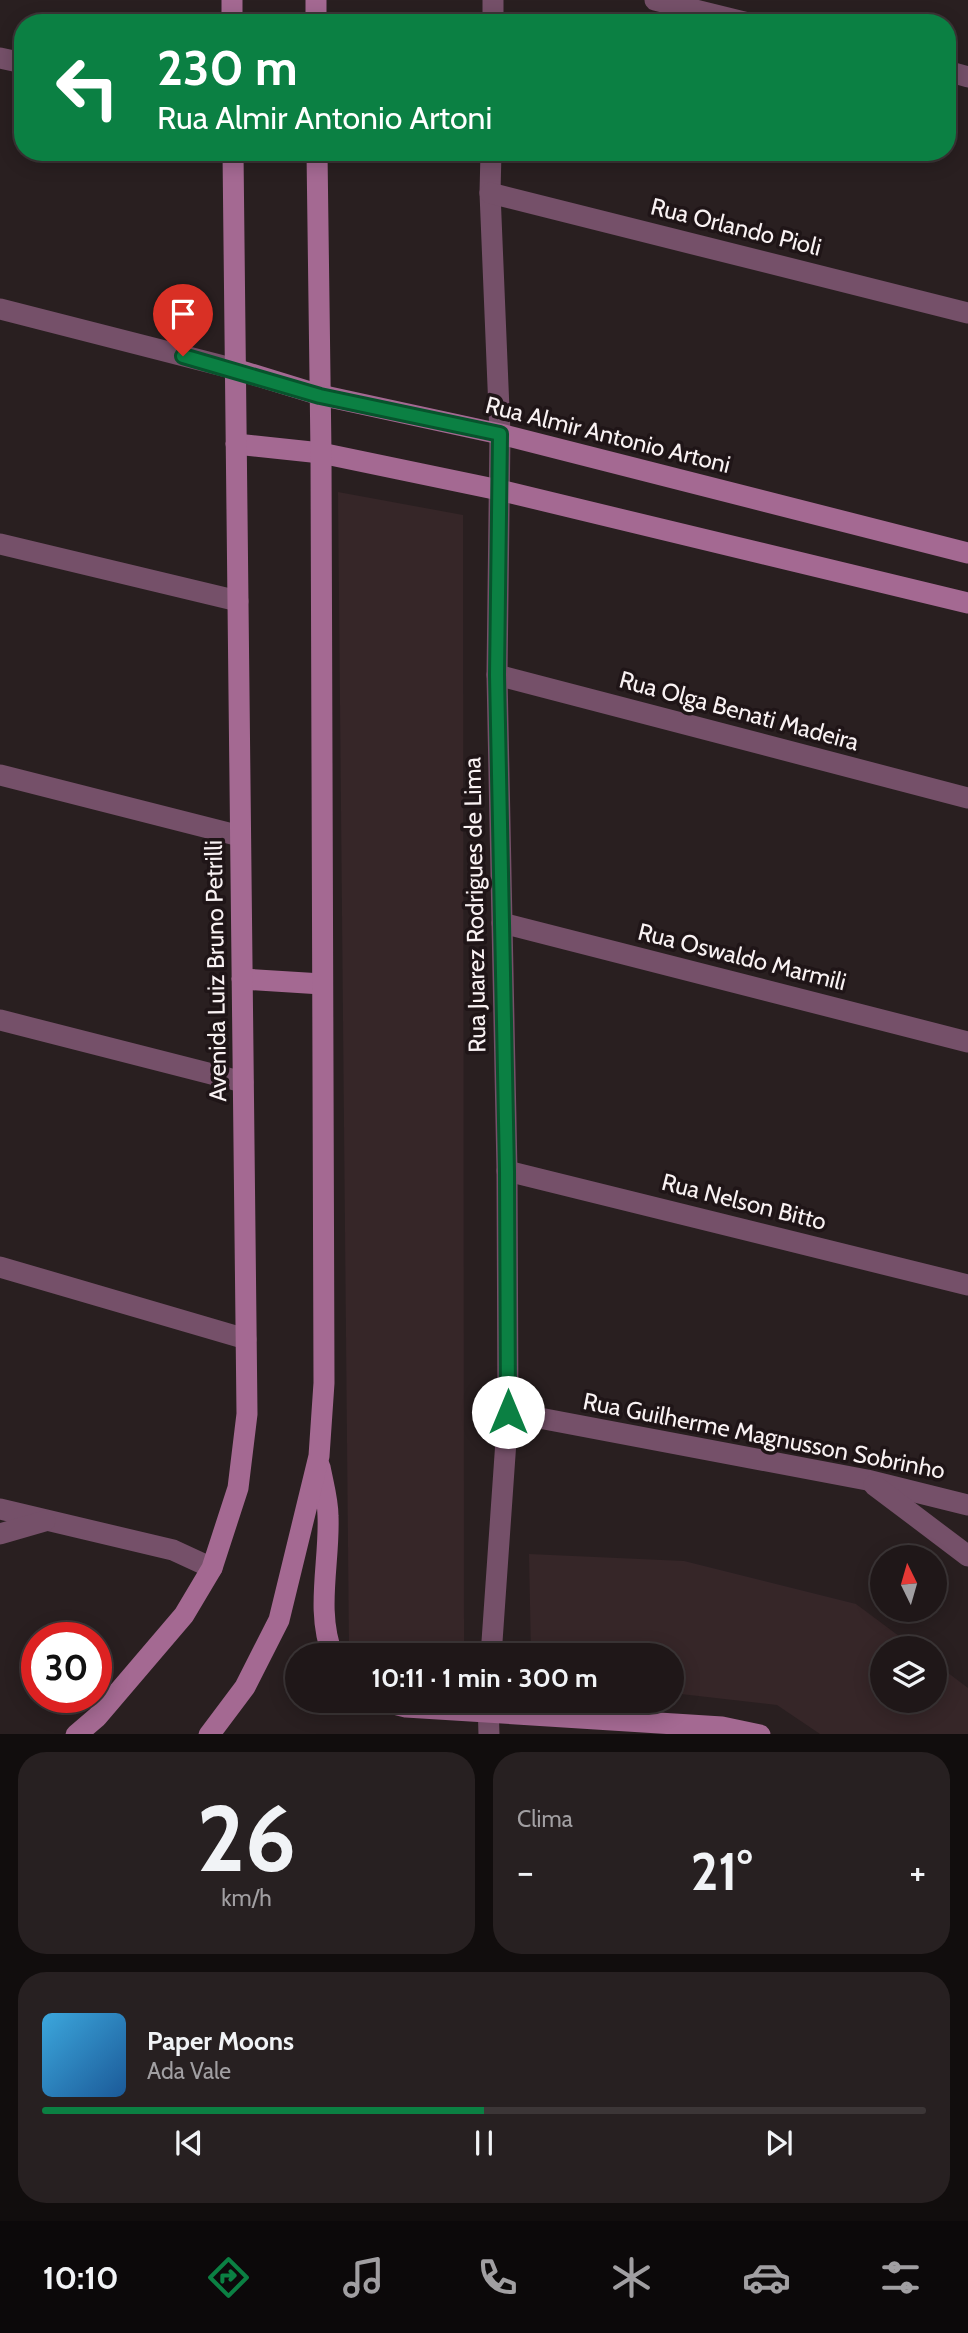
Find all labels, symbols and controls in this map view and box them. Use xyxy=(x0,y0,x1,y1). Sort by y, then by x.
text: 230 m xyxy=(157,38,298,97)
icon: left xyxy=(42,42,133,133)
text: Rua Almir Antonio Artoni xyxy=(157,98,492,137)
street label: Rua Orlando Pioli xyxy=(648,191,824,262)
pin xyxy=(153,284,213,356)
icon: arrive xyxy=(164,295,202,333)
street label: Rua Almir Antonio Artoni xyxy=(483,390,734,479)
street label: Rua Olga Benati Madeira xyxy=(616,665,863,757)
street label: Rua Juarez Rodrigues de Lima xyxy=(457,756,492,1053)
street label: Avenida Luiz Bruno Petrilli xyxy=(199,840,232,1102)
street label: Rua Oswaldo Marmili xyxy=(635,917,849,996)
street label: Rua Nelson Bitto xyxy=(659,1167,829,1236)
position arrow xyxy=(471,1375,545,1449)
street label: Rua Guilherme Magnusson Sobrinho xyxy=(581,1386,948,1485)
north arrow xyxy=(870,1545,947,1622)
map controls xyxy=(870,1545,947,1713)
speed limit sign: 30 xyxy=(21,1622,112,1713)
button: layers xyxy=(870,1636,947,1713)
text: 10:11 · 1 min · 300 m xyxy=(371,1662,598,1694)
text: 26 xyxy=(197,1783,296,1894)
text: Clima xyxy=(517,1805,573,1833)
text: 21° xyxy=(691,1840,752,1903)
text: − xyxy=(517,1848,534,1895)
text: + xyxy=(909,1848,926,1895)
text: km/h xyxy=(221,1884,272,1912)
text: Paper Moons xyxy=(147,2025,294,2057)
text: Ada Vale xyxy=(147,2057,231,2085)
icon: previous xyxy=(170,2124,208,2162)
icon: pause xyxy=(465,2124,503,2162)
icon: next xyxy=(760,2124,798,2162)
icon: directions xyxy=(204,2253,253,2302)
icon: music xyxy=(339,2253,388,2302)
icon: phone xyxy=(473,2253,522,2302)
icon: climate xyxy=(607,2253,656,2302)
icon: car xyxy=(742,2253,791,2302)
icon: filters xyxy=(876,2253,925,2302)
text: 10:10 xyxy=(43,2258,119,2297)

